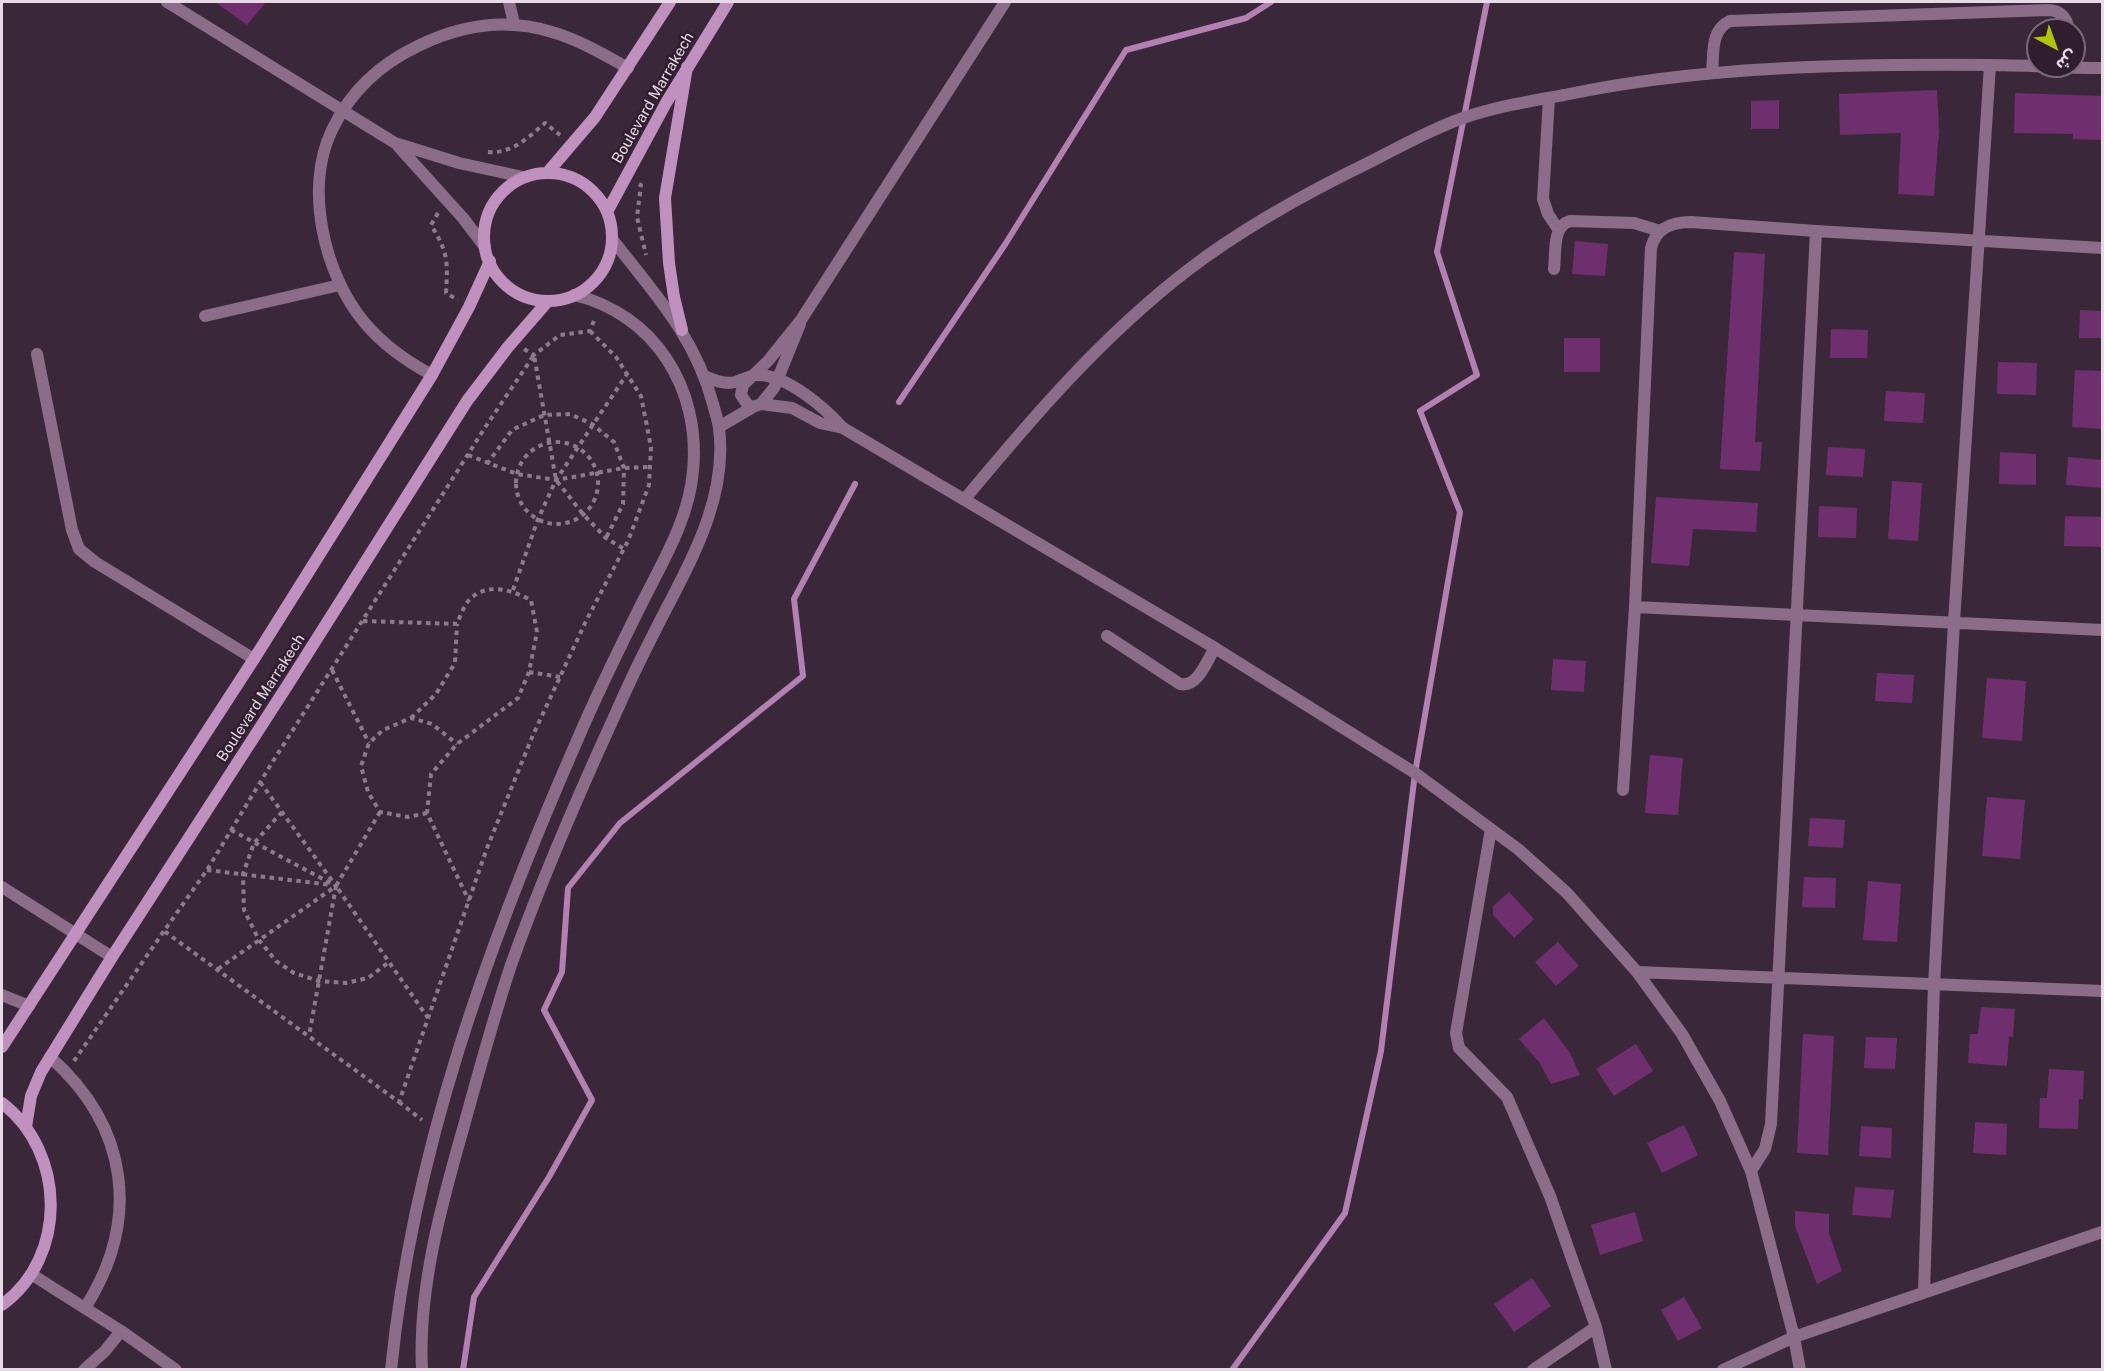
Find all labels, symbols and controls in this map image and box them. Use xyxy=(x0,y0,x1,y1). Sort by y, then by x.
north arrow xyxy=(2026,18,2086,78)
street label: Boulevard Marrakech xyxy=(608,29,698,167)
text: ش xyxy=(2052,46,2081,75)
street label: Boulevard Marrakech xyxy=(213,631,309,765)

